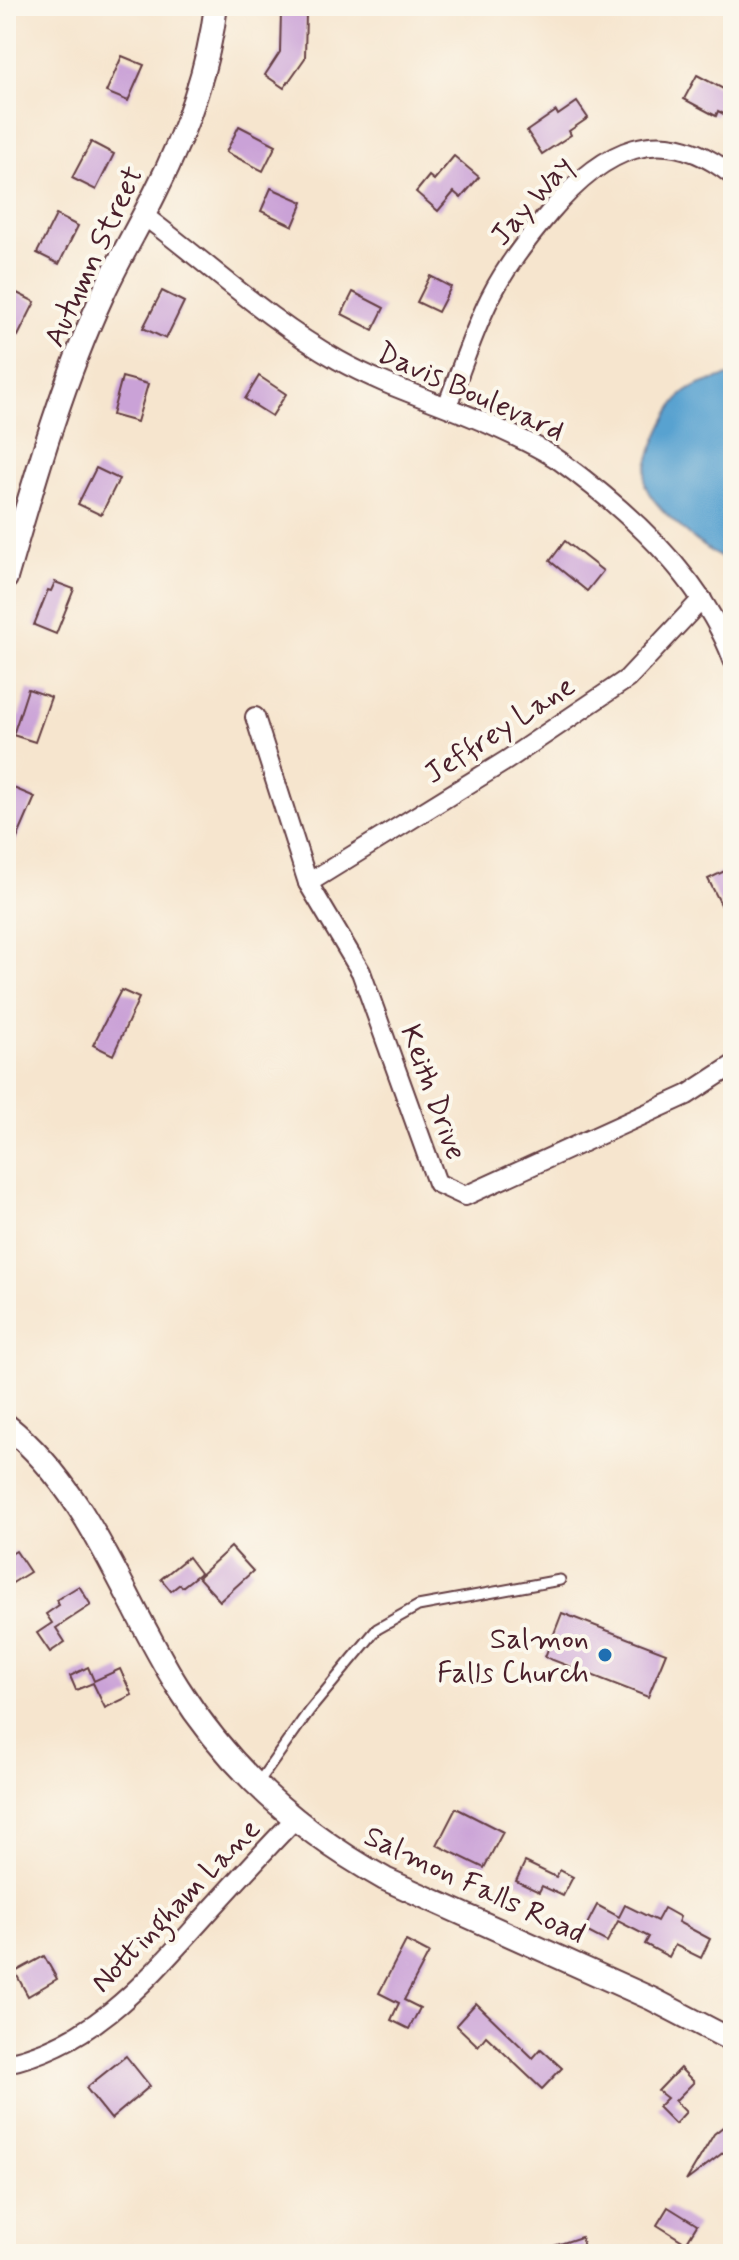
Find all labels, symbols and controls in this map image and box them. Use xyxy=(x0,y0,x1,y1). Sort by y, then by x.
street label: Jay Way xyxy=(482,148,582,254)
street label: Autumn Street xyxy=(35,160,153,353)
street label: Davis Boulevard xyxy=(371,334,570,451)
street label: Jeffrey Lane xyxy=(417,667,583,793)
street label: Keith Drive xyxy=(390,1019,475,1166)
place label: Salmon Falls Church xyxy=(437,1620,589,1693)
marker: Salmon Falls Church xyxy=(596,1646,614,1664)
street label: Nottingham Lane xyxy=(83,1810,272,2004)
street label: Salmon Falls Road xyxy=(358,1817,591,1954)

